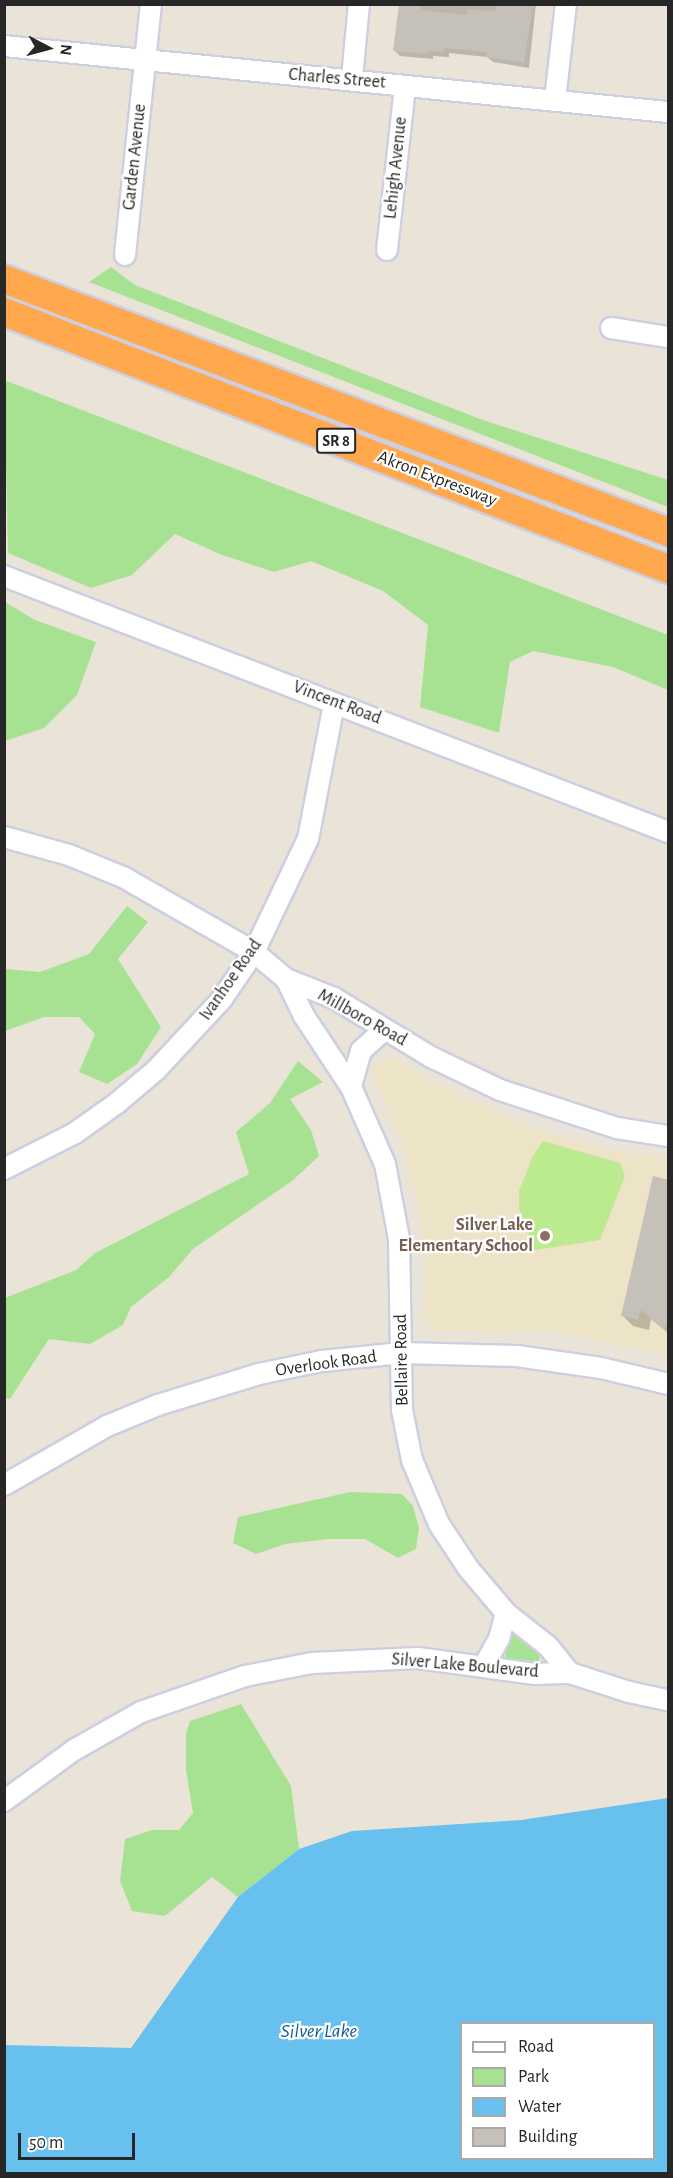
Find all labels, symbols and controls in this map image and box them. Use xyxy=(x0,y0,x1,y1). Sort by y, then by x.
north arrow xyxy=(18,18,78,78)
text: N xyxy=(57,44,74,56)
street label: Charles Street xyxy=(288,64,386,94)
street label: Garden Avenue xyxy=(119,103,151,211)
street label: Lehigh Avenue xyxy=(380,116,412,220)
road number: SR 8 xyxy=(315,428,357,454)
street label: Akron Expressway xyxy=(374,446,500,512)
street label: Vincent Road xyxy=(290,676,384,730)
street label: Ivanhoe Road xyxy=(195,935,267,1025)
street label: Millboro Road xyxy=(314,985,410,1051)
place label: Silver Lake Elementary School xyxy=(398,1215,533,1258)
marker: Silver Lake Elementary School xyxy=(538,1229,552,1243)
street label: Bellaire Road xyxy=(390,1314,414,1406)
street label: Overlook Road xyxy=(274,1346,378,1382)
street label: Silver Lake Boulevard xyxy=(391,1649,539,1683)
water label: Silver Lake xyxy=(281,2019,357,2043)
legend xyxy=(460,2022,655,2160)
text: Road xyxy=(518,2038,554,2056)
text: Park xyxy=(518,2068,549,2086)
text: Water xyxy=(518,2098,561,2116)
scale bar xyxy=(21,2121,138,2159)
text: Building xyxy=(518,2128,577,2146)
text: 50 m xyxy=(29,2134,63,2152)

